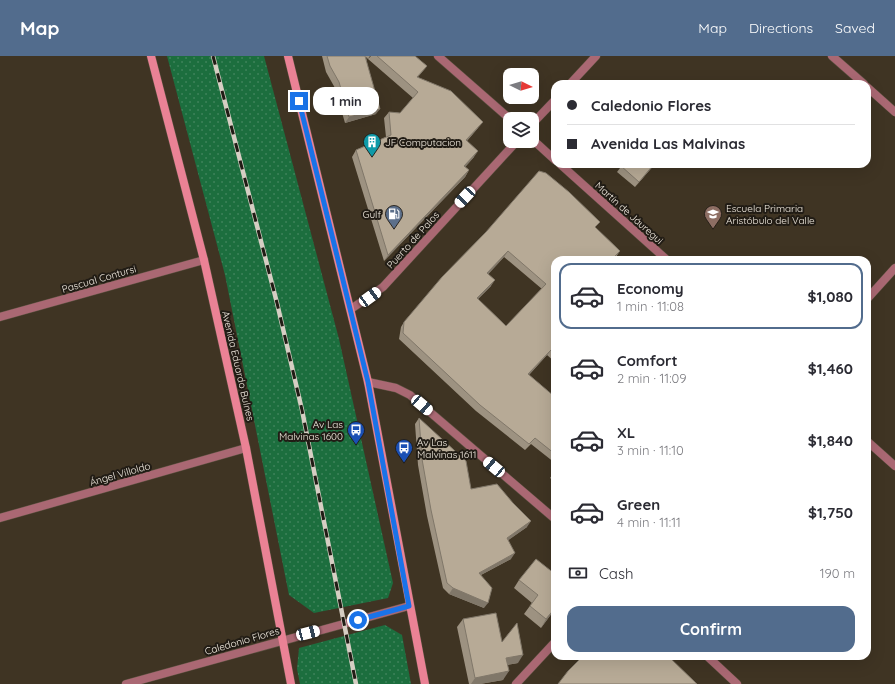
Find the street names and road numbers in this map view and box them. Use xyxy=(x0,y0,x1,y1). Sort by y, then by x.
street label: Martín de Jáuregui xyxy=(592,179,666,247)
street label: Puerto de Palos xyxy=(384,208,442,271)
street label: Pascual Contursi xyxy=(60,262,138,296)
street label: Avenida Eduardo Bulnes xyxy=(219,310,257,423)
street label: Ángel Villoldo xyxy=(88,459,152,489)
street label: Caledonio Flores xyxy=(203,624,281,658)

